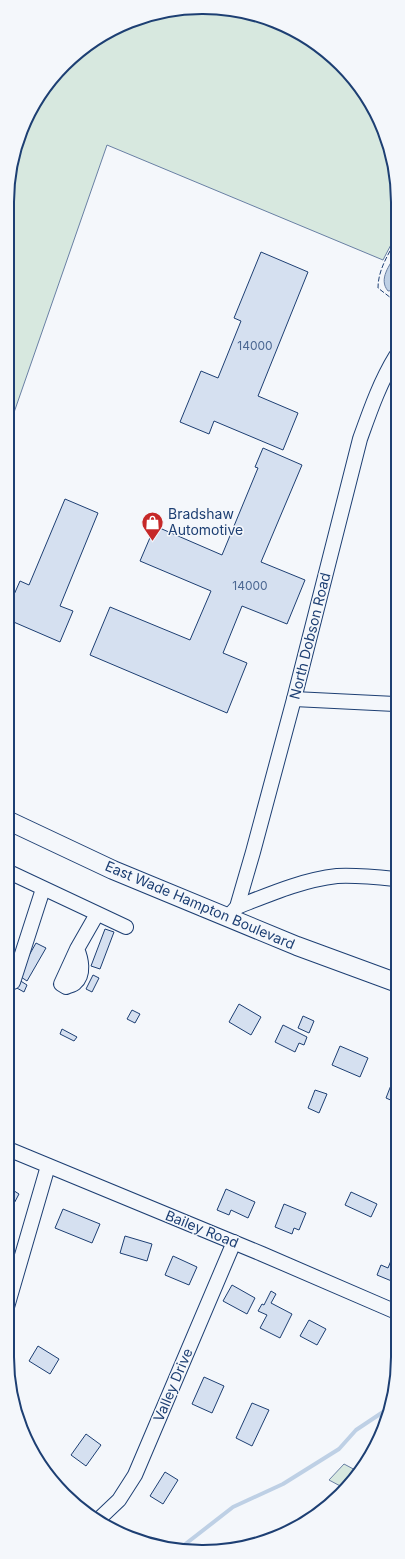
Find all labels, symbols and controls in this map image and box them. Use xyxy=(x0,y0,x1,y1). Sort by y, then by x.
house number: 14000 xyxy=(237,338,273,353)
place label: Bradshaw Automotive xyxy=(168,505,243,538)
shop icon: Bradshaw Automotive xyxy=(139,509,165,542)
street label: North Dobson Road xyxy=(286,571,333,701)
house number: 14000 xyxy=(232,578,268,593)
street label: East Wade Hampton Boulevard xyxy=(103,857,298,952)
street label: Bailey Road xyxy=(163,1206,241,1251)
street label: Valley Drive xyxy=(149,1346,196,1424)

